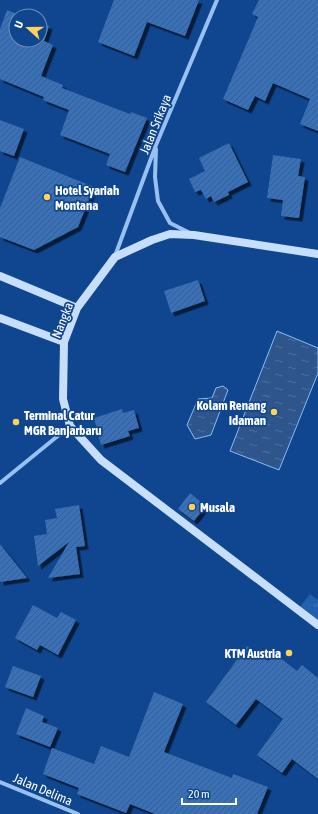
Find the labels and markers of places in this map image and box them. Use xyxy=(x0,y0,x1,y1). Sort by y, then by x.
place label: Hotel Syariah Montana xyxy=(55,183,119,213)
marker: Hotel Syariah Montana xyxy=(42,192,52,202)
place label: Kolam Renang Idaman xyxy=(197,398,266,428)
marker: Kolam Renang Idaman xyxy=(269,407,279,417)
place label: Terminal Catur MGR Banjarbaru xyxy=(24,408,102,438)
marker: Terminal Catur MGR Banjarbaru xyxy=(11,417,21,427)
place label: Musala xyxy=(200,500,235,515)
marker: Musala xyxy=(187,502,197,512)
place label: KTM Austria xyxy=(225,646,281,661)
marker: KTM Austria xyxy=(284,648,294,658)

